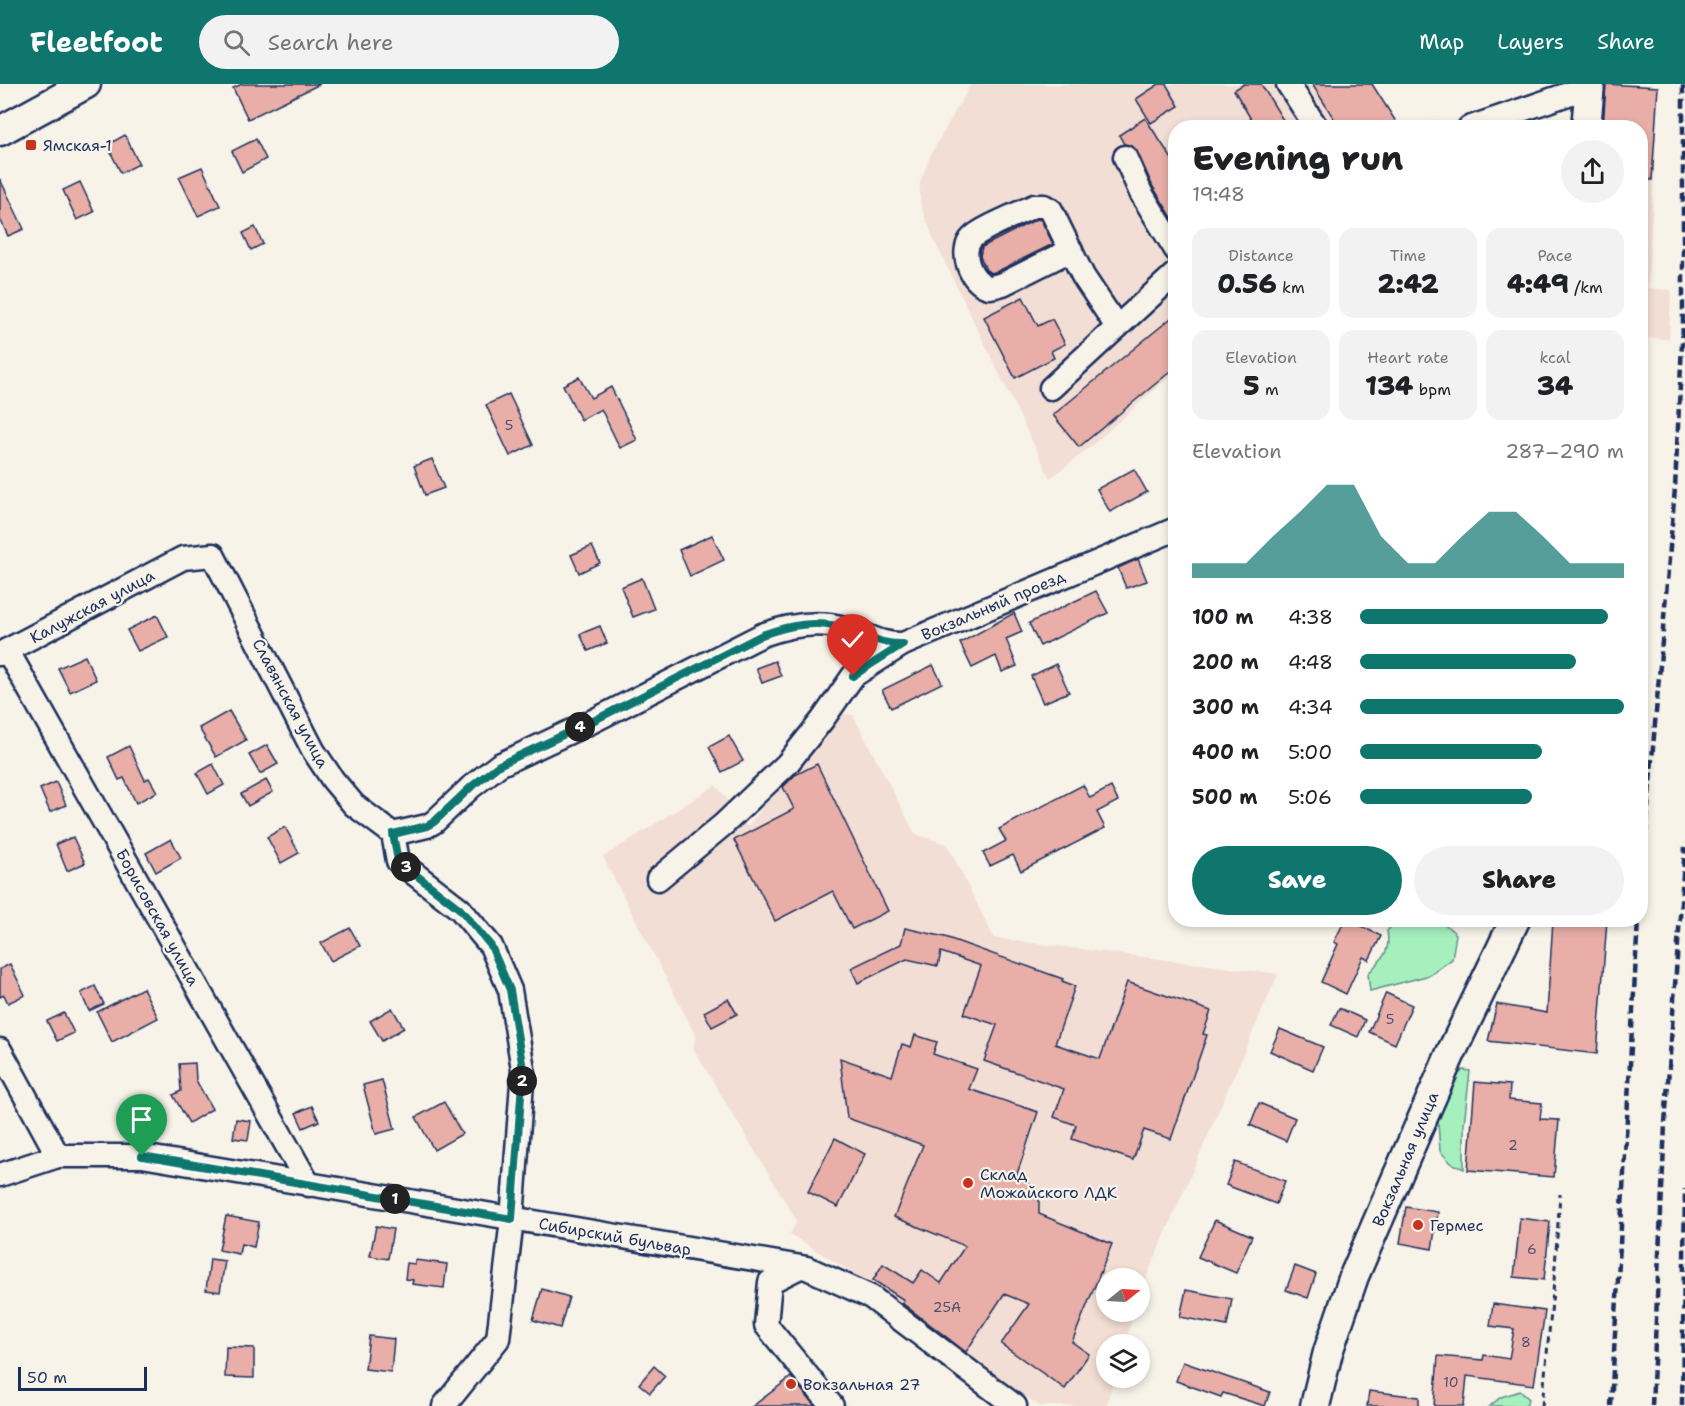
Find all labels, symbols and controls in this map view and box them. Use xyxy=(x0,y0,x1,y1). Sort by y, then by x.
search box xyxy=(199,15,619,69)
text: Fleetfoot xyxy=(30,23,163,61)
icon: search xyxy=(220,26,253,59)
text: Search here xyxy=(268,28,393,57)
text: Map xyxy=(1419,28,1464,56)
text: Layers xyxy=(1497,28,1564,56)
text: Share xyxy=(1597,28,1655,56)
place label: Ямская-1 xyxy=(43,135,112,156)
text: Evening run xyxy=(1192,136,1403,181)
marker: Ямская-1 xyxy=(24,138,38,152)
button: share xyxy=(1561,140,1624,203)
text: 19:48 xyxy=(1192,181,1245,207)
text: Distance xyxy=(1228,245,1294,266)
text: Time xyxy=(1390,245,1426,266)
text: Pace xyxy=(1537,245,1573,266)
text: 0.56 xyxy=(1217,266,1277,301)
text: 2:42 xyxy=(1377,266,1439,301)
text: 4:49 xyxy=(1507,266,1569,301)
text: km xyxy=(1277,277,1305,298)
text: /km xyxy=(1569,277,1603,298)
text: Elevation xyxy=(1225,347,1297,368)
text: Heart rate xyxy=(1367,347,1449,368)
text: kcal xyxy=(1539,347,1571,368)
text: 5 xyxy=(1243,368,1260,403)
text: 134 xyxy=(1365,368,1413,403)
text: 34 xyxy=(1537,368,1573,403)
text: m xyxy=(1260,379,1279,400)
text: bpm xyxy=(1413,379,1451,400)
house number: 5 xyxy=(505,416,513,434)
text: Elevation xyxy=(1192,438,1282,464)
text: 287–290 m xyxy=(1505,438,1624,464)
street label: Калужская улица xyxy=(26,565,158,648)
street label: Вокзальный проезд xyxy=(918,566,1068,645)
text: 100 m xyxy=(1192,604,1254,630)
text: 4:38 xyxy=(1288,604,1333,630)
pin xyxy=(827,614,878,676)
icon: check xyxy=(836,623,869,656)
street label: Славянская улица xyxy=(248,635,334,772)
text: 200 m xyxy=(1192,649,1259,675)
text: 4:48 xyxy=(1288,649,1333,675)
text: 300 m xyxy=(1192,694,1259,720)
text: 4:34 xyxy=(1288,694,1333,720)
pin: 4 xyxy=(565,712,595,742)
text: 4 xyxy=(574,716,586,737)
text: 400 m xyxy=(1192,739,1259,765)
text: 5:00 xyxy=(1288,739,1332,765)
text: 500 m xyxy=(1192,784,1258,810)
text: 5:06 xyxy=(1288,784,1332,810)
street label: Борисовская улица xyxy=(111,845,204,990)
button: Save xyxy=(1192,846,1402,915)
button: Share xyxy=(1414,846,1624,915)
pin: 3 xyxy=(391,852,421,882)
text: 3 xyxy=(400,856,412,877)
house number: 5 xyxy=(1386,1010,1394,1028)
pin: 2 xyxy=(507,1066,537,1096)
text: 2 xyxy=(516,1070,528,1091)
street label: Вокзальная улица xyxy=(1368,1089,1443,1230)
pin xyxy=(116,1094,167,1156)
icon: arrive xyxy=(125,1103,158,1136)
house number: 2 xyxy=(1508,1136,1518,1154)
place label: Склад Можайского ЛДК xyxy=(980,1164,1118,1203)
marker: Склад Можайского ЛДК xyxy=(961,1176,975,1190)
pin: 1 xyxy=(380,1184,410,1214)
text: 1 xyxy=(391,1188,399,1209)
street label: Сибирский бульвар xyxy=(537,1213,693,1260)
place label: Гермес xyxy=(1430,1215,1484,1236)
marker: Гермес xyxy=(1411,1218,1425,1232)
house number: 6 xyxy=(1527,1240,1537,1258)
north arrow xyxy=(1096,1268,1150,1322)
map controls xyxy=(1096,1268,1150,1388)
house number: 25А xyxy=(933,1298,961,1316)
house number: 8 xyxy=(1521,1333,1531,1351)
button: layers xyxy=(1096,1334,1150,1388)
scale bar xyxy=(18,1364,147,1392)
text: 50 m xyxy=(27,1367,67,1388)
house number: 10 xyxy=(1443,1373,1459,1391)
place label: Вокзальная 27 xyxy=(803,1374,920,1395)
marker: Вокзальная 27 xyxy=(784,1377,798,1391)

